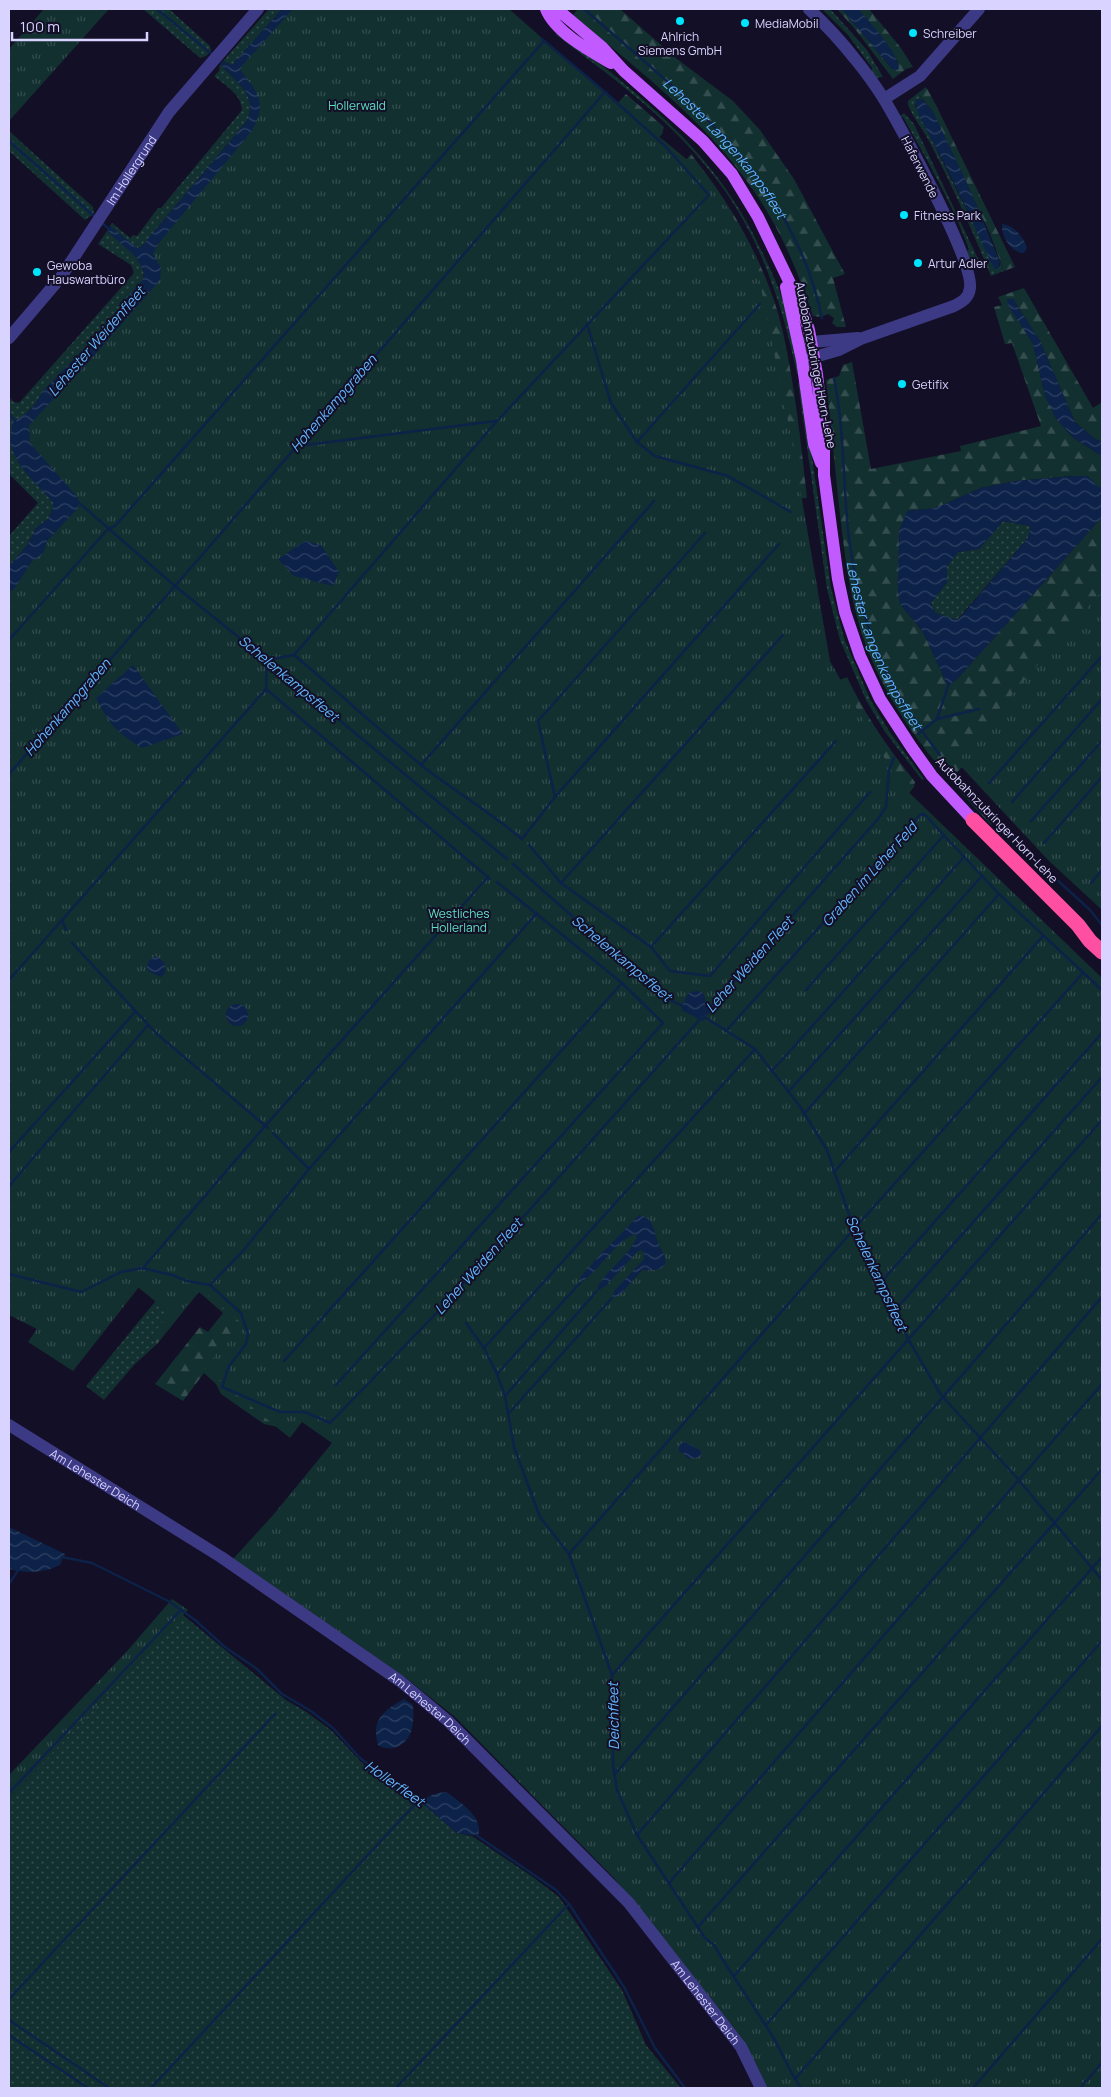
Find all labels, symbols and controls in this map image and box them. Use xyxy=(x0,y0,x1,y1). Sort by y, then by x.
scale bar xyxy=(12,10,148,42)
marker: Ahlrich Siemens GmbH xyxy=(674,15,686,27)
place label: MediaMobil xyxy=(755,15,819,32)
text: 100 m xyxy=(20,16,60,37)
marker: MediaMobil xyxy=(739,17,751,29)
place label: Schreiber xyxy=(923,25,977,42)
marker: Schreiber xyxy=(907,27,919,39)
place label: Ahlrich Siemens GmbH xyxy=(638,28,722,59)
water label: Lehester Langenkampsfleet xyxy=(659,73,792,223)
park label: Hollerwald xyxy=(328,97,386,114)
street label: Im Hollergrund xyxy=(102,132,160,208)
street label: Haferwende xyxy=(897,133,943,201)
place label: Fitness Park xyxy=(914,207,982,224)
marker: Fitness Park xyxy=(898,209,910,221)
place label: Artur Adler xyxy=(928,255,988,272)
place label: Gewoba Hauswartbüro xyxy=(47,257,125,288)
marker: Artur Adler xyxy=(912,257,924,269)
marker: Gewoba Hauswartbüro xyxy=(31,266,43,278)
street label: Autobahnzubringer Horn-Lehe xyxy=(792,280,840,450)
water label: Lehester Weidenfleet xyxy=(43,281,150,400)
water label: Hohenkampgraben xyxy=(286,350,381,456)
place label: Getifix xyxy=(912,376,949,393)
marker: Getifix xyxy=(896,378,908,390)
water label: Lehester Langenkampsfleet xyxy=(843,559,928,734)
water label: Schelenkampsfleet xyxy=(235,630,344,726)
water label: Hohenkampgraben xyxy=(20,654,115,760)
street label: Autobahnzubringer Horn-Lehe xyxy=(932,753,1062,887)
water label: Graben im Leher Feld xyxy=(817,817,922,930)
park label: Westliches Hollerland xyxy=(428,905,490,936)
water label: Schelenkampsfleet xyxy=(568,910,677,1006)
water label: Leher Weiden Fleet xyxy=(701,911,798,1016)
water label: Schelenkampsfleet xyxy=(842,1212,913,1335)
water label: Leher Weiden Fleet xyxy=(430,1213,527,1318)
street label: Am Lehester Deich xyxy=(47,1444,144,1514)
street label: Am Lehester Deich xyxy=(386,1668,475,1748)
water label: Deichfleet xyxy=(603,1681,623,1750)
water label: Hollerfleet xyxy=(362,1756,430,1811)
street label: Am Lehester Deich xyxy=(667,1956,745,2048)

